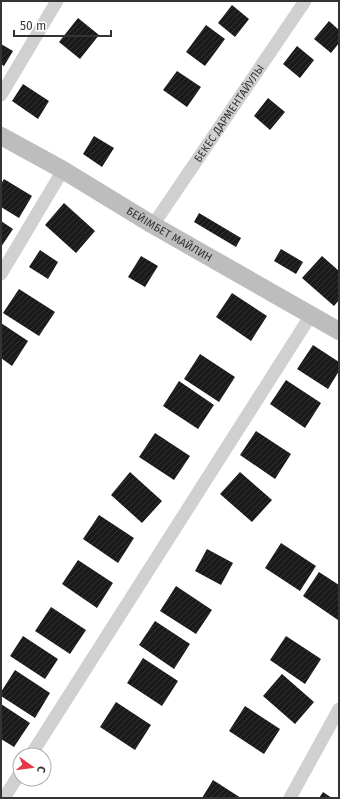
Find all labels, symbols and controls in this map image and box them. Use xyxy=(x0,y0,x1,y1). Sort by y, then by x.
scale bar xyxy=(14,12,111,38)
text: 50 m xyxy=(20,19,46,33)
street label: БЕКЕС ДАРМЕНТАЙУЛЫ xyxy=(191,62,267,165)
street label: БЕЙІМБЕТ МАЙЛИН xyxy=(124,204,215,264)
north arrow xyxy=(12,747,52,787)
text: С xyxy=(34,765,48,775)

